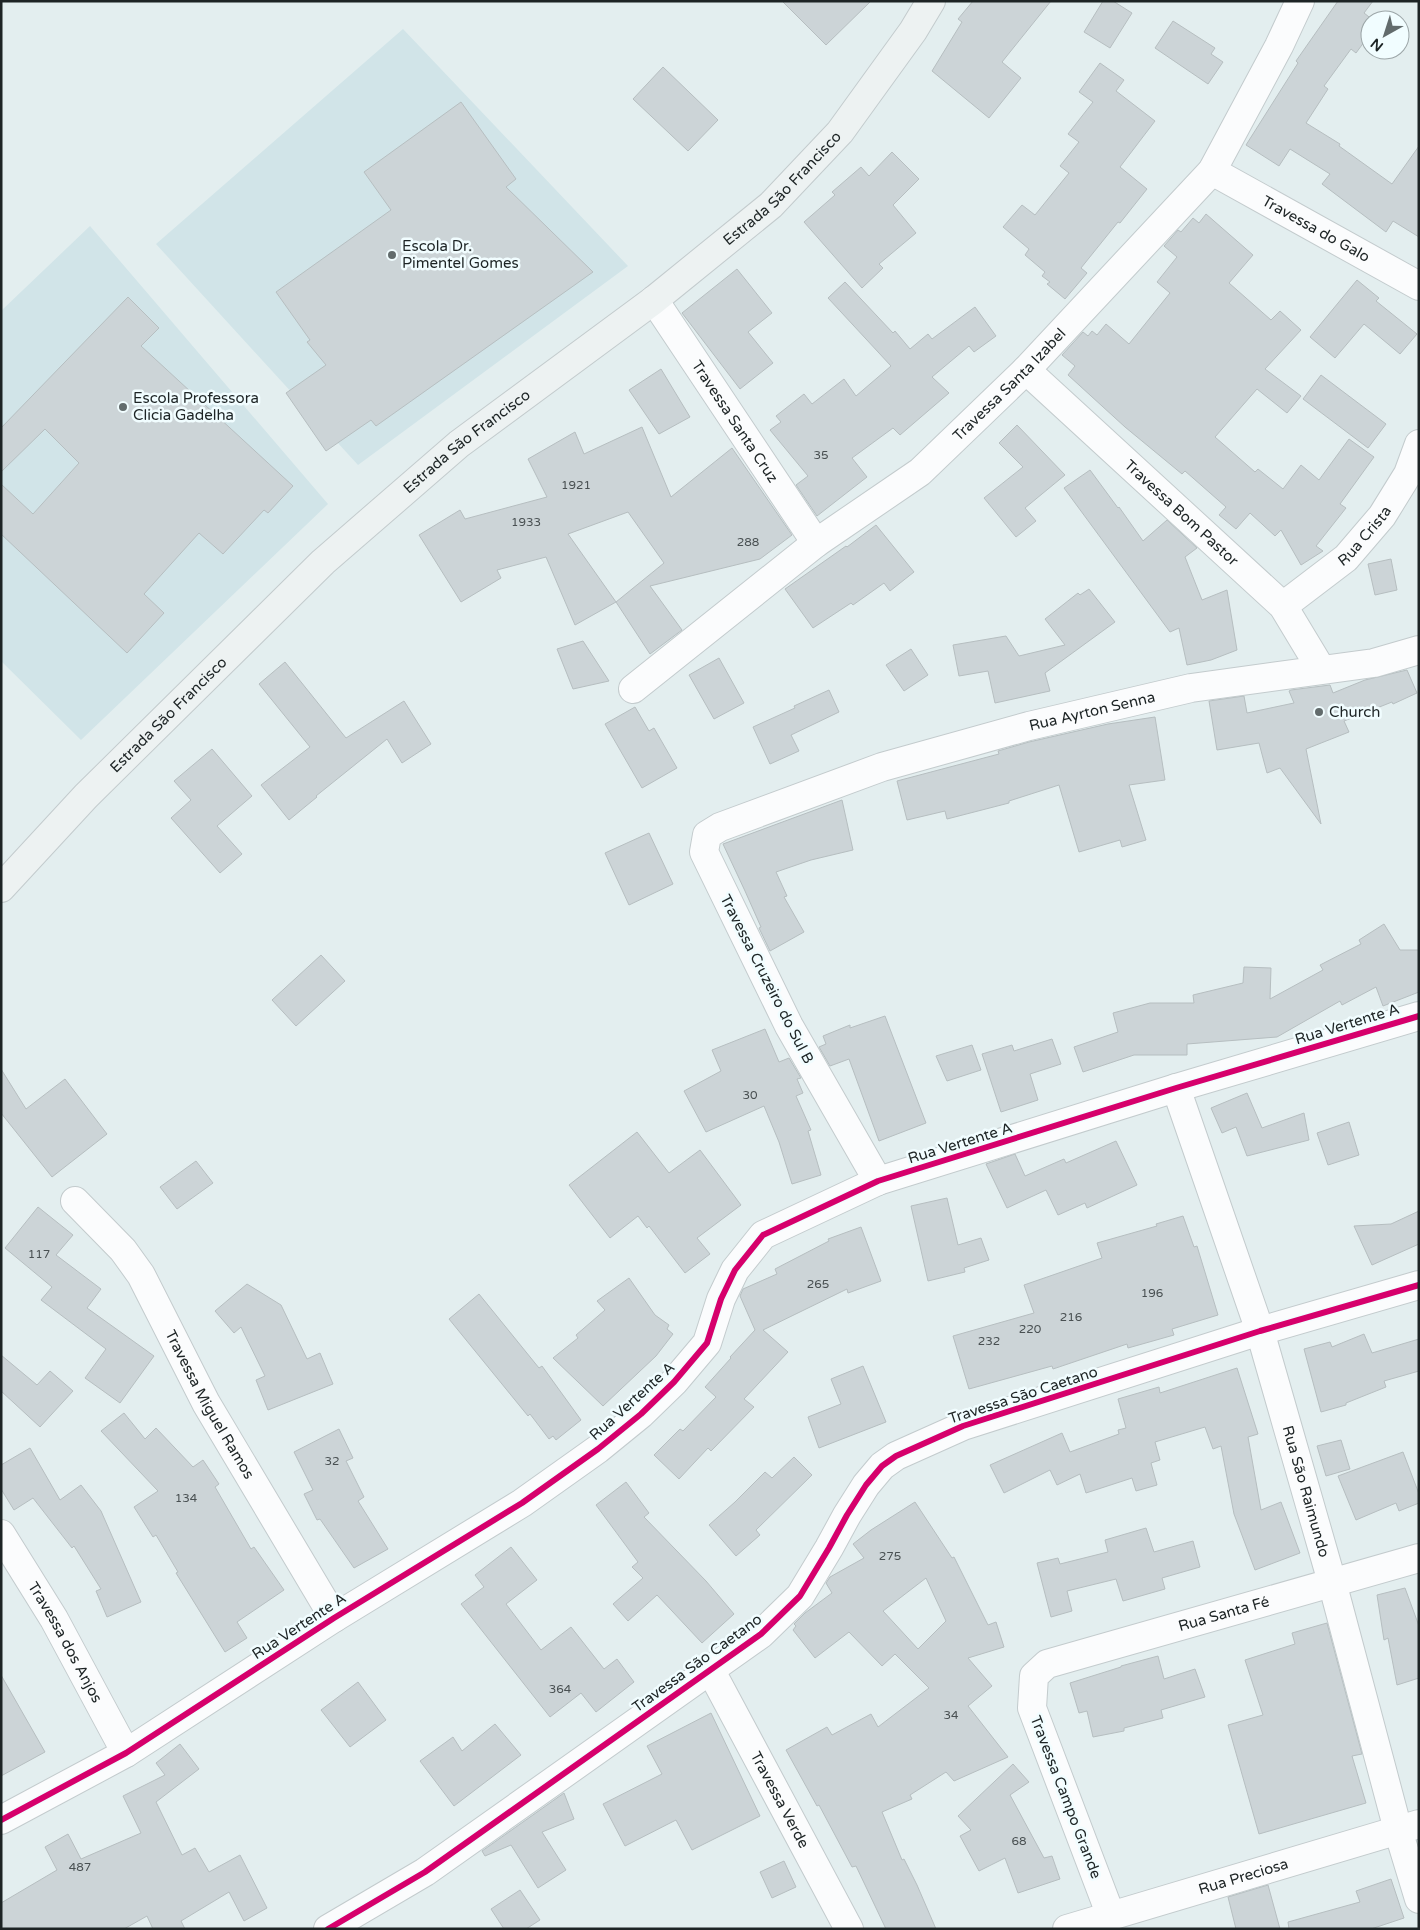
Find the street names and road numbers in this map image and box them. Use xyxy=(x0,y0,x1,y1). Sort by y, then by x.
street label: Estrada São Francisco xyxy=(719,128,845,249)
street label: Travessa do Galo xyxy=(1259,192,1373,266)
street label: Travessa Santa Izabel xyxy=(949,324,1069,445)
street label: Travessa Santa Cruz xyxy=(688,357,782,486)
street label: Estrada São Francisco xyxy=(400,386,534,497)
street label: Travessa Bom Pastor xyxy=(1121,456,1242,570)
street label: Rua Crista xyxy=(1334,503,1395,570)
street label: Estrada São Francisco xyxy=(106,653,231,776)
street label: Rua Ayrton Senna xyxy=(1027,688,1157,735)
street label: Travessa Cruzeiro do Sul B xyxy=(716,891,818,1067)
street label: Rua Vertente A xyxy=(1293,1000,1401,1048)
street label: Rua Vertente A xyxy=(906,1119,1014,1167)
street label: Travessa Miguel Ramos xyxy=(161,1327,258,1482)
street label: Rua Vertente A xyxy=(586,1358,678,1444)
street label: Travessa São Caetano xyxy=(946,1362,1100,1428)
street label: Rua São Raimundo xyxy=(1279,1423,1333,1559)
street label: Travessa dos Anjos xyxy=(24,1579,106,1706)
street label: Rua Vertente A xyxy=(249,1589,349,1663)
street label: Rua Santa Fé xyxy=(1176,1592,1271,1635)
street label: Travessa São Caetano xyxy=(629,1610,765,1716)
street label: Travessa Campo Grande xyxy=(1027,1713,1105,1881)
street label: Travessa Verde xyxy=(747,1748,813,1851)
street label: Rua Preciosa xyxy=(1196,1855,1290,1898)

